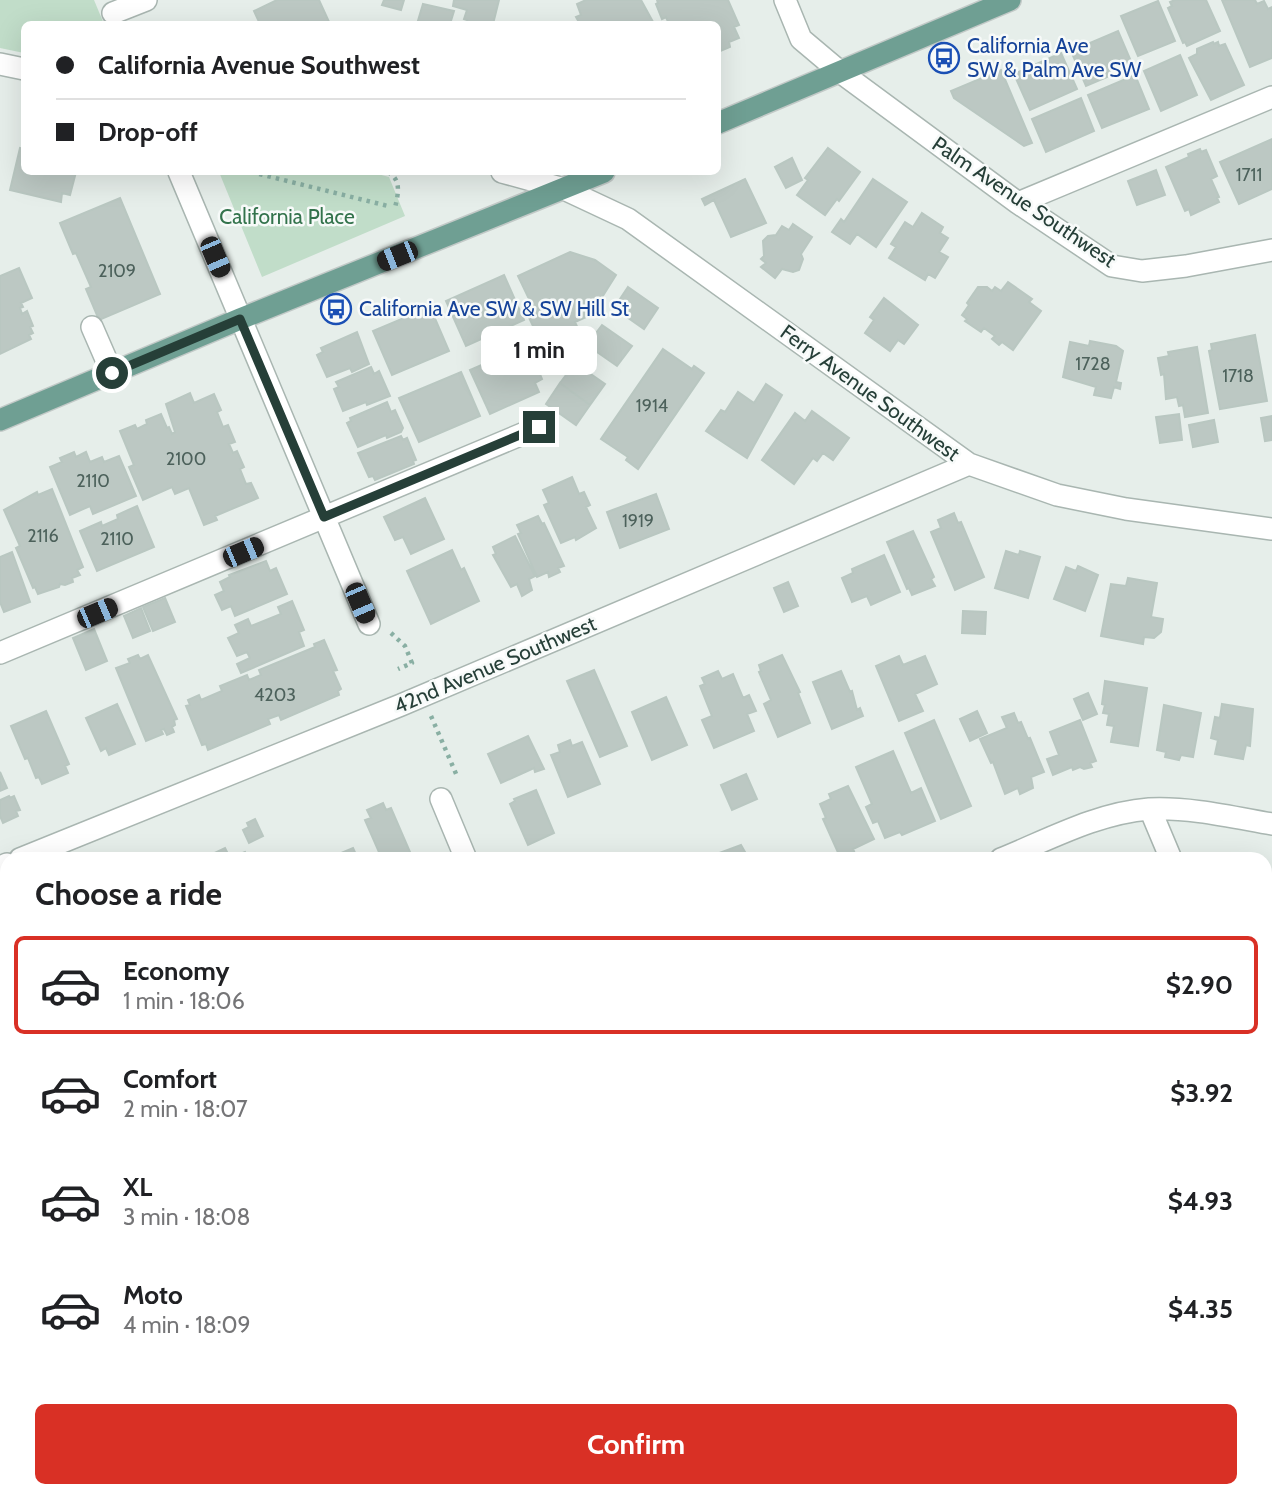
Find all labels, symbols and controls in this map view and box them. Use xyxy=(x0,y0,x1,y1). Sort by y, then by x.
place label: California Ave SW & Palm Ave SW xyxy=(967,33,1141,82)
bus stop icon: California Ave SW & Palm Ave SW xyxy=(927,41,961,75)
text: California Avenue Southwest xyxy=(98,49,420,81)
text: Drop-off xyxy=(98,116,198,148)
street label: Palm Avenue Southwest xyxy=(928,131,1121,272)
house number: 1711 xyxy=(1236,164,1262,186)
park label: California Place xyxy=(219,204,355,229)
car xyxy=(198,234,233,280)
car xyxy=(374,238,421,274)
house number: 2109 xyxy=(98,260,136,282)
bus stop icon: California Ave SW & SW Hill St xyxy=(319,292,353,326)
place label: California Ave SW & SW Hill St xyxy=(359,296,629,321)
street label: Ferry Avenue Southwest xyxy=(776,319,965,466)
callout: 1 min xyxy=(481,326,597,374)
text: 1 min xyxy=(513,336,565,364)
house number: 1728 xyxy=(1075,353,1111,375)
route start xyxy=(96,357,128,389)
house number: 1718 xyxy=(1222,365,1254,387)
house number: 1914 xyxy=(636,395,668,417)
route end xyxy=(523,411,555,443)
house number: 2100 xyxy=(166,448,206,470)
house number: 2110 xyxy=(76,470,110,492)
house number: 1919 xyxy=(622,510,654,532)
house number: 2116 xyxy=(27,525,59,547)
house number: 2110 xyxy=(100,528,134,550)
car xyxy=(220,534,267,570)
car xyxy=(343,580,378,626)
car xyxy=(74,595,121,631)
street label: 42nd Avenue Southwest xyxy=(390,611,600,719)
house number: 4203 xyxy=(254,684,296,706)
text: Choose a ride xyxy=(35,874,222,913)
icon: car xyxy=(39,954,102,1017)
text: Economy xyxy=(123,955,229,987)
text: $2.90 xyxy=(1166,969,1233,1001)
text: 1 min · 18:06 xyxy=(123,987,245,1015)
icon: car xyxy=(39,1062,102,1125)
text: Comfort xyxy=(123,1063,217,1095)
text: $3.92 xyxy=(1170,1077,1233,1109)
text: 2 min · 18:07 xyxy=(123,1095,248,1123)
icon: car xyxy=(39,1170,102,1233)
text: XL xyxy=(123,1171,152,1203)
text: $4.93 xyxy=(1168,1185,1233,1217)
text: 3 min · 18:08 xyxy=(123,1203,251,1231)
icon: car xyxy=(39,1278,102,1341)
text: Moto xyxy=(123,1279,183,1311)
text: $4.35 xyxy=(1168,1293,1233,1325)
text: 4 min · 18:09 xyxy=(123,1311,251,1339)
button: Confirm xyxy=(35,1404,1237,1484)

